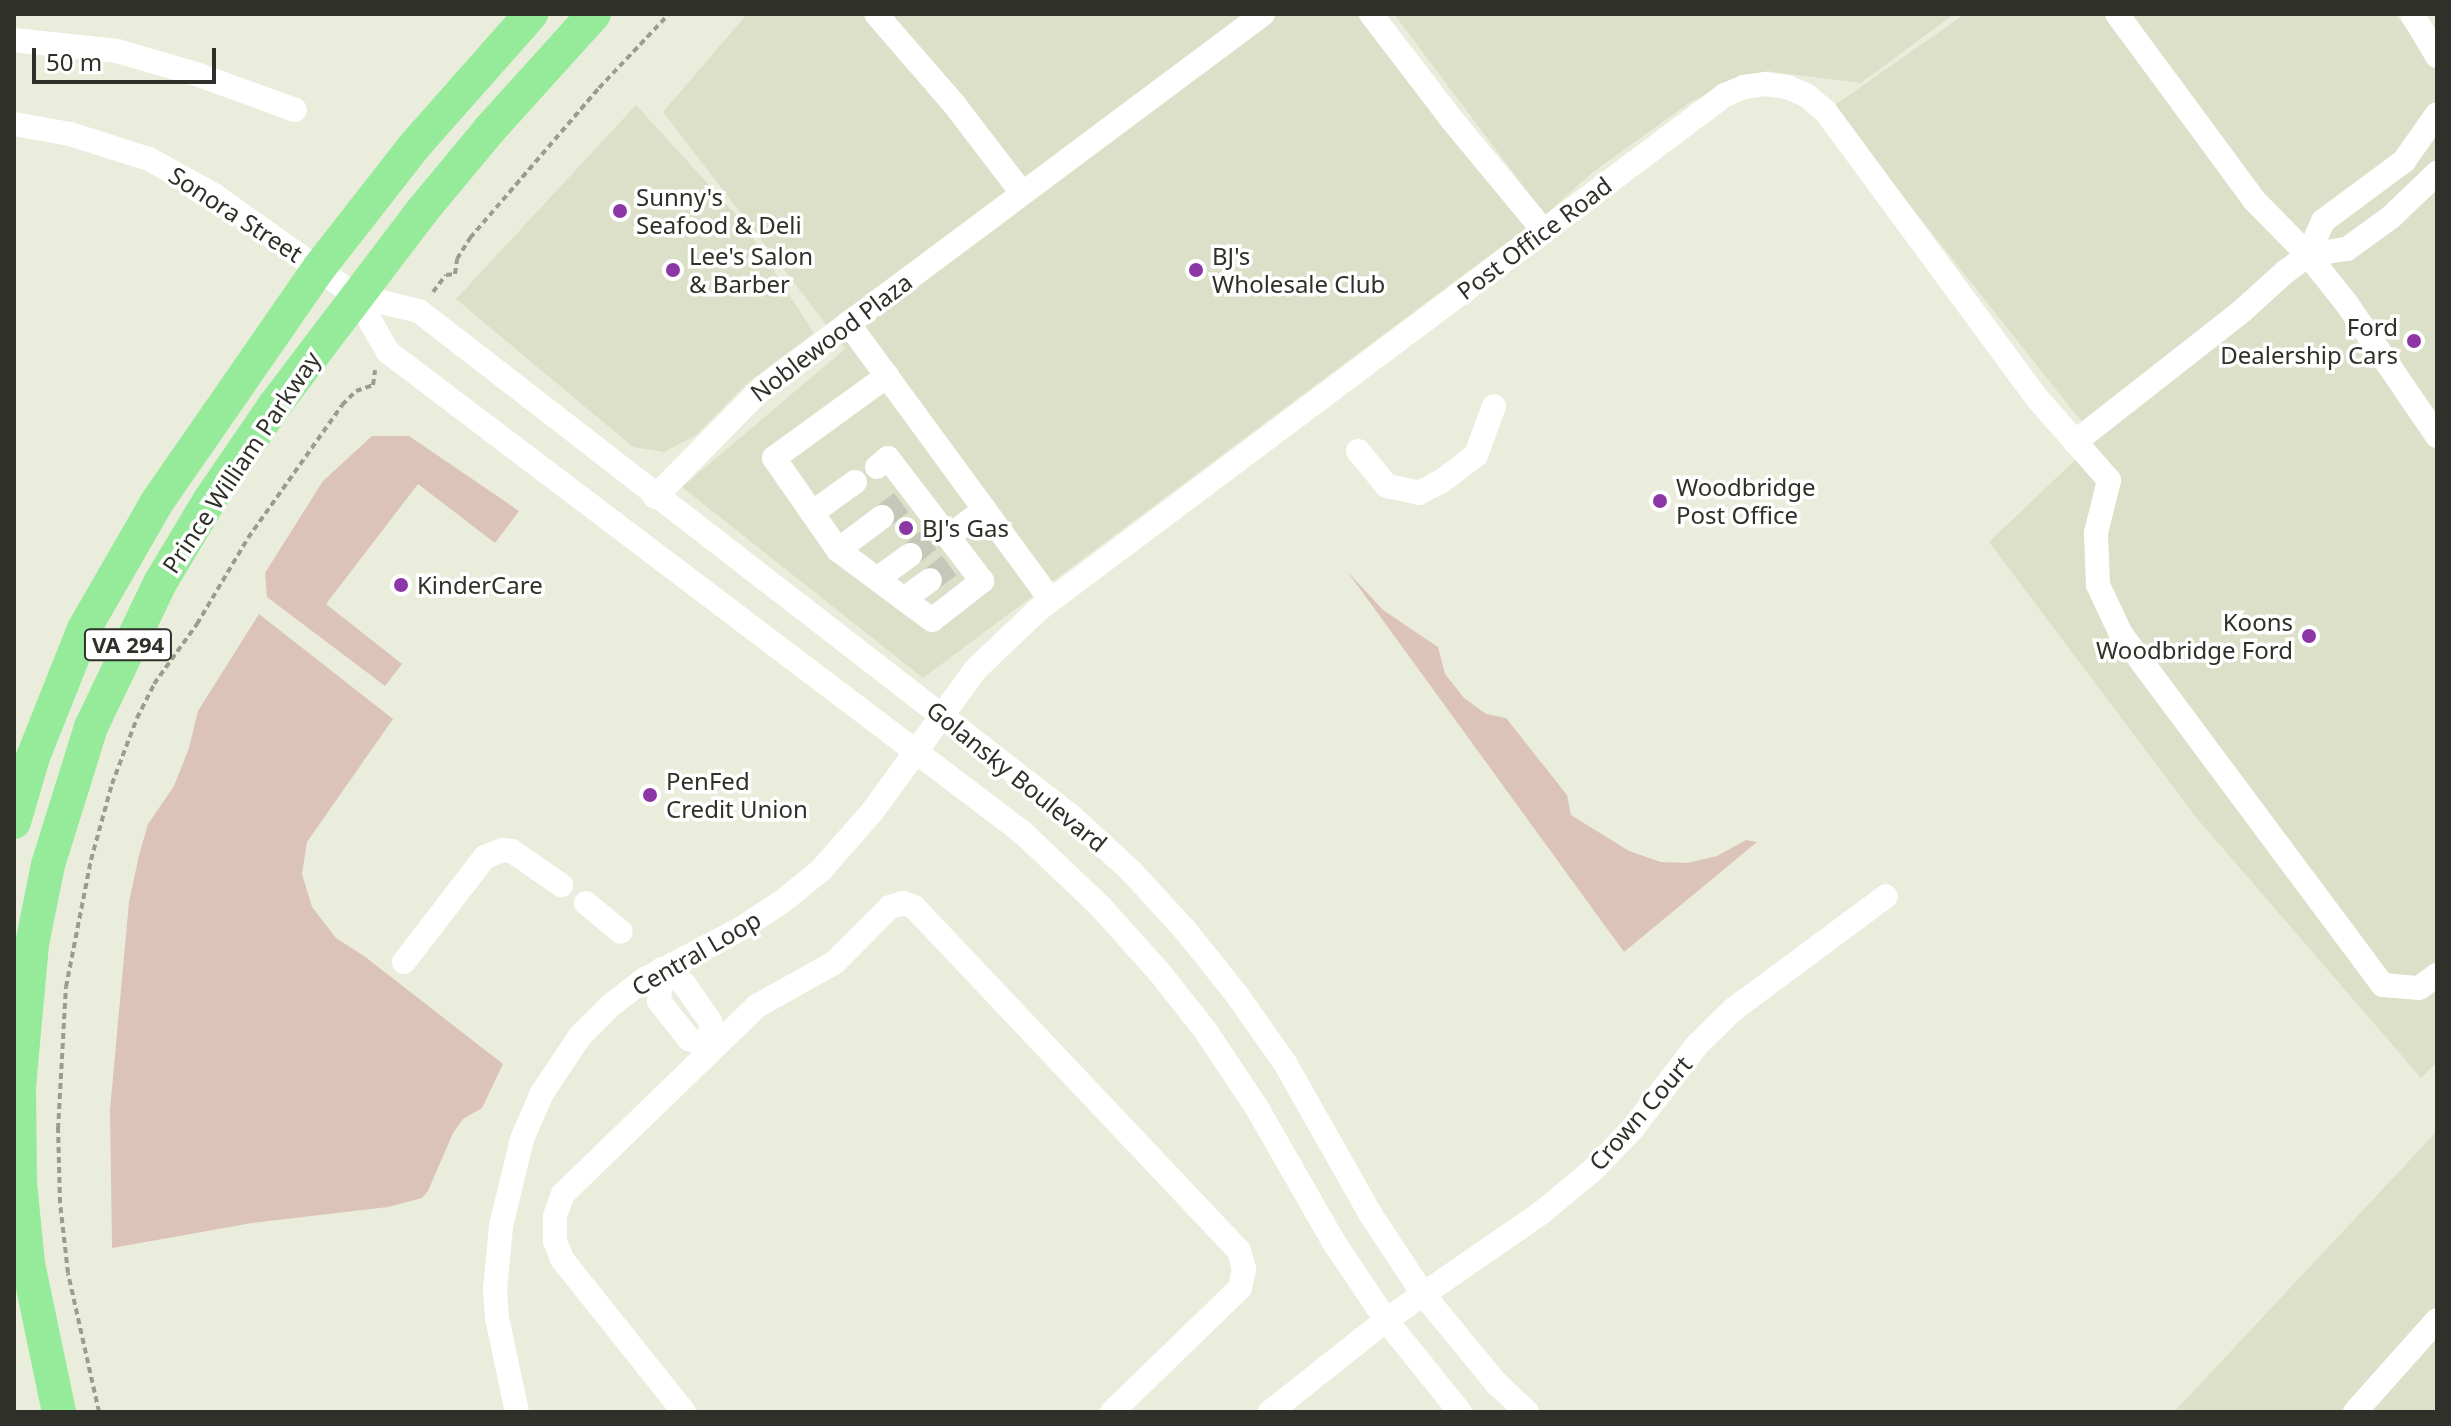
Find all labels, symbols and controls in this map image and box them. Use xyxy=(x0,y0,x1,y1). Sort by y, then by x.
scale bar xyxy=(36,32,220,82)
text: 50 m xyxy=(46,45,102,78)
street label: Sonora Street xyxy=(164,160,308,268)
street label: Post Office Road xyxy=(1451,171,1617,305)
place label: Sunny's Seafood & Deli xyxy=(636,183,802,239)
marker: Sunny's Seafood & Deli xyxy=(611,202,629,220)
place label: Lee's Salon & Barber xyxy=(689,242,813,298)
place label: BJ's Wholesale Club xyxy=(1212,242,1385,298)
marker: Lee's Salon & Barber xyxy=(664,261,682,279)
marker: BJ's Wholesale Club xyxy=(1187,261,1205,279)
street label: Noblewood Plaza xyxy=(745,267,917,407)
place label: Ford Dealership Cars xyxy=(2220,313,2398,369)
marker: Ford Dealership Cars xyxy=(2405,332,2423,350)
street label: Prince William Parkway xyxy=(156,346,326,578)
place label: Woodbridge Post Office xyxy=(1676,473,1816,529)
marker: Woodbridge Post Office xyxy=(1651,492,1669,510)
place label: BJ's Gas xyxy=(922,514,1009,542)
marker: BJ's Gas xyxy=(897,519,915,537)
place label: KinderCare xyxy=(417,571,543,599)
marker: KinderCare xyxy=(392,576,410,594)
place label: Koons Woodbridge Ford xyxy=(2096,608,2293,664)
road number: VA 294 xyxy=(82,627,174,663)
marker: Koons Woodbridge Ford xyxy=(2300,627,2318,645)
street label: Golansky Boulevard xyxy=(921,695,1113,857)
place label: PenFed Credit Union xyxy=(666,767,808,823)
marker: PenFed Credit Union xyxy=(641,786,659,804)
street label: Central Loop xyxy=(626,905,766,1001)
street label: Crown Court xyxy=(1583,1050,1697,1176)

